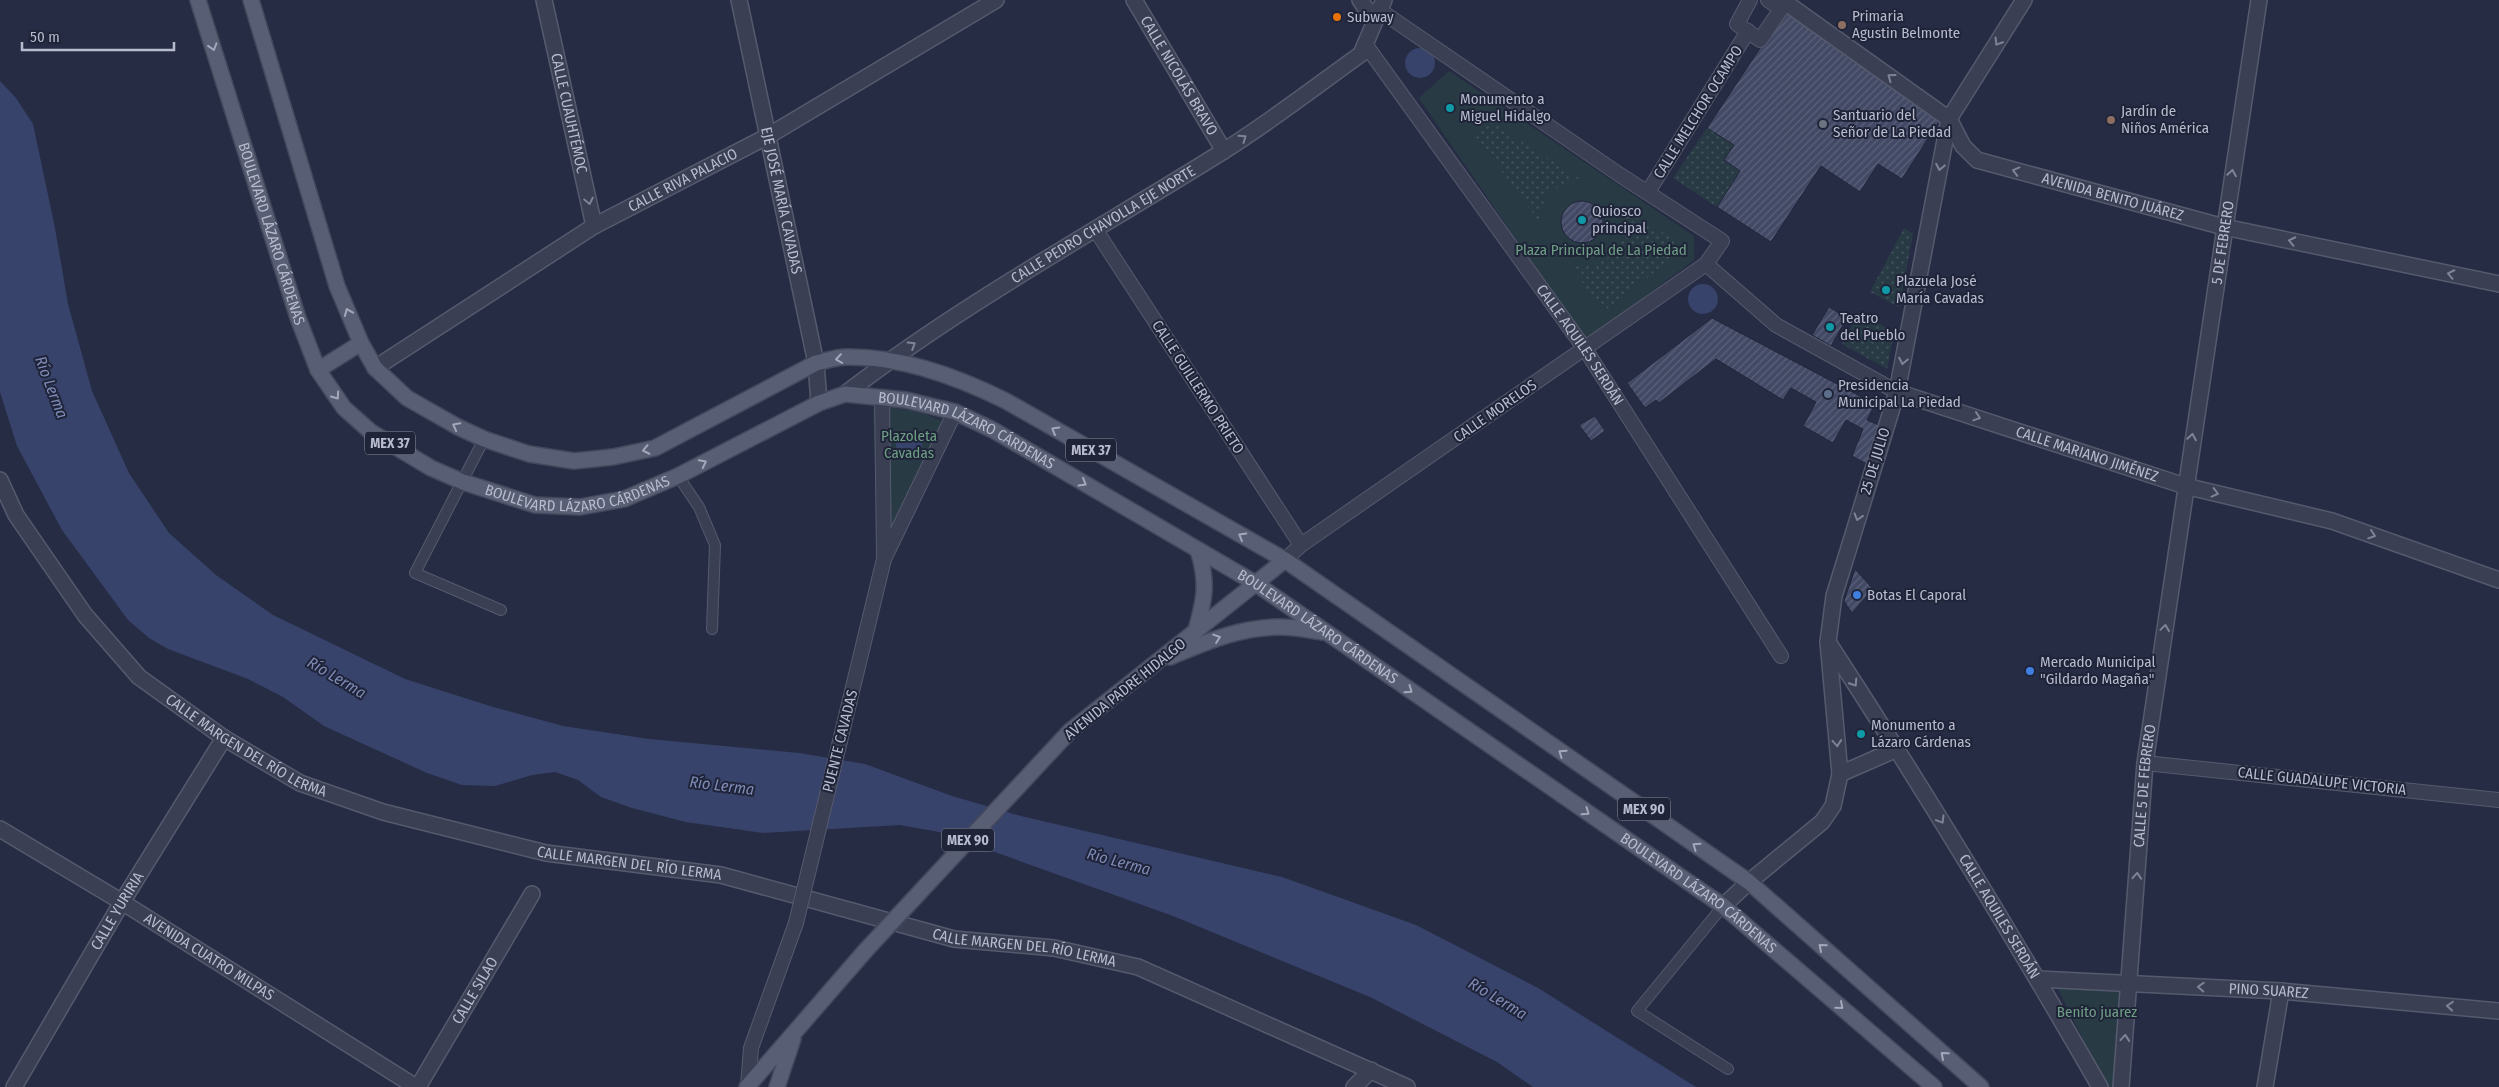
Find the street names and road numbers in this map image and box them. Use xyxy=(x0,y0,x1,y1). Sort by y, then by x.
street label: CALLE NICOLÁS BRAVO xyxy=(1137,13,1222,139)
street label: CALLE MELCHOR OCAMPO xyxy=(1650,42,1746,182)
street label: CALLE CUAUHTÉMOC xyxy=(547,51,591,176)
street label: EJE JOSÉ MARÍA CAVADAS xyxy=(757,125,806,276)
street label: BOULEVARD LÁZARO CÁRDENAS xyxy=(234,140,309,328)
street label: CALLE RIVA PALACIO xyxy=(625,144,741,216)
street label: CALLE PEDRO CHAVOLLA EJE NORTE xyxy=(1008,162,1199,287)
street label: AVENIDA BENITO JUÁREZ xyxy=(2040,169,2186,225)
street label: 5 DE FEBRERO xyxy=(2208,200,2238,286)
street label: CALLE AQUILES SERDÁN xyxy=(1533,281,1628,409)
street label: CALLE GUILLERMO PRIETO xyxy=(1148,317,1248,457)
street label: CALLE MORELOS xyxy=(1450,376,1540,446)
street label: BOULEVARD LÁZARO CÁRDENAS xyxy=(877,388,1058,473)
street label: CALLE MARIANO JIMÉNEZ xyxy=(2014,422,2161,486)
street label: 25 DE JULIO xyxy=(1856,425,1894,497)
road number: MEX 37 xyxy=(365,432,415,454)
road number: MEX 37 xyxy=(1066,438,1116,462)
street label: BOULEVARD LÁZARO CÁRDENAS xyxy=(483,472,672,516)
street label: BOULEVARD LÁZARO CÁRDENAS xyxy=(1234,566,1401,688)
street label: AVENIDA PADRE HIDALGO xyxy=(1061,634,1189,744)
street label: PUENTE CAVADAS xyxy=(819,688,861,794)
street label: CALLE MARGEN DEL RÍO LERMA xyxy=(162,690,329,801)
street label: CALLE 5 DE FEBRERO xyxy=(2130,723,2160,848)
street label: CALLE GUADALUPE VICTORIA xyxy=(2237,763,2407,799)
road number: MEX 90 xyxy=(1618,798,1670,821)
road number: MEX 90 xyxy=(942,828,994,852)
street label: BOULEVARD LÁZARO CÁRDENAS xyxy=(1617,829,1780,957)
street label: CALLE MARGEN DEL RÍO LERMA xyxy=(535,842,723,884)
street label: CALLE AQUILES SERDÁN xyxy=(1955,851,2044,982)
street label: CALLE YURIRIA xyxy=(87,869,148,953)
street label: AVENIDA CUATRO MILPAS xyxy=(141,909,277,1004)
street label: CALLE MARGEN DEL RÍO LERMA xyxy=(930,924,1118,971)
street label: CALLE SILAO xyxy=(448,954,502,1027)
street label: PINO SUAREZ xyxy=(2228,979,2309,1002)

